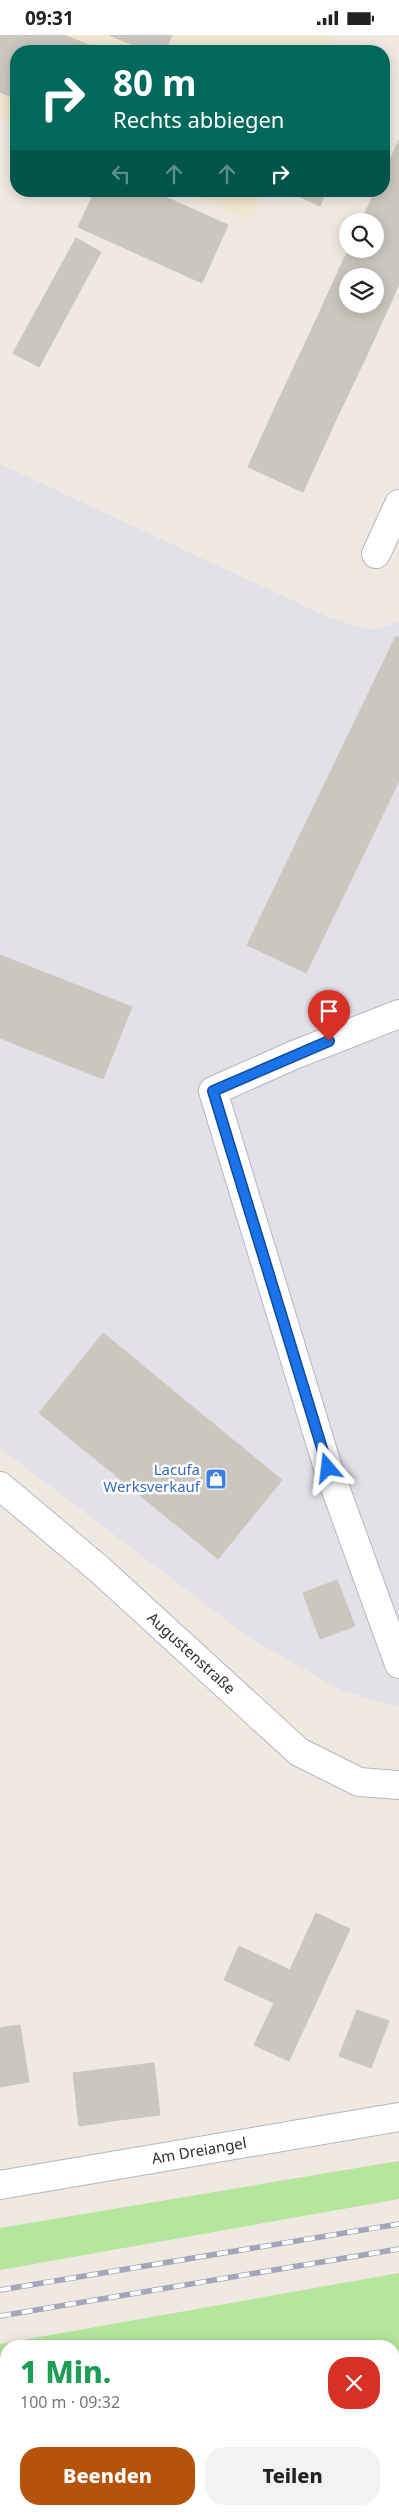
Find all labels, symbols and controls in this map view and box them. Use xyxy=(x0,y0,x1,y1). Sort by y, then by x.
text: 09:31 xyxy=(25,5,74,31)
text: 80 m xyxy=(113,59,196,106)
icon: right xyxy=(30,65,95,130)
text: Rechts abbiegen xyxy=(113,104,284,134)
icon: left xyxy=(107,160,135,188)
icon: ahead xyxy=(160,160,188,188)
icon: ahead xyxy=(213,160,241,188)
icon: right xyxy=(266,160,294,188)
map controls xyxy=(339,213,384,313)
button: search xyxy=(339,213,384,258)
button: layers xyxy=(339,268,384,313)
pin xyxy=(308,990,350,1041)
icon: arrive xyxy=(315,997,343,1025)
position arrow xyxy=(301,1441,353,1493)
place label: Lacufa Werksverkauf xyxy=(103,1459,201,1496)
shop icon: Lacufa Werksverkauf xyxy=(204,1467,228,1491)
street label: Augustenstraße xyxy=(143,1607,240,1698)
street label: Am Dreiangel xyxy=(150,2132,248,2168)
text: 1 Min. xyxy=(20,2351,111,2392)
button: close xyxy=(328,2357,380,2409)
text: 100 m · 09:32 xyxy=(20,2391,120,2413)
button: Beenden xyxy=(20,2447,195,2505)
button: Teilen xyxy=(205,2447,380,2505)

